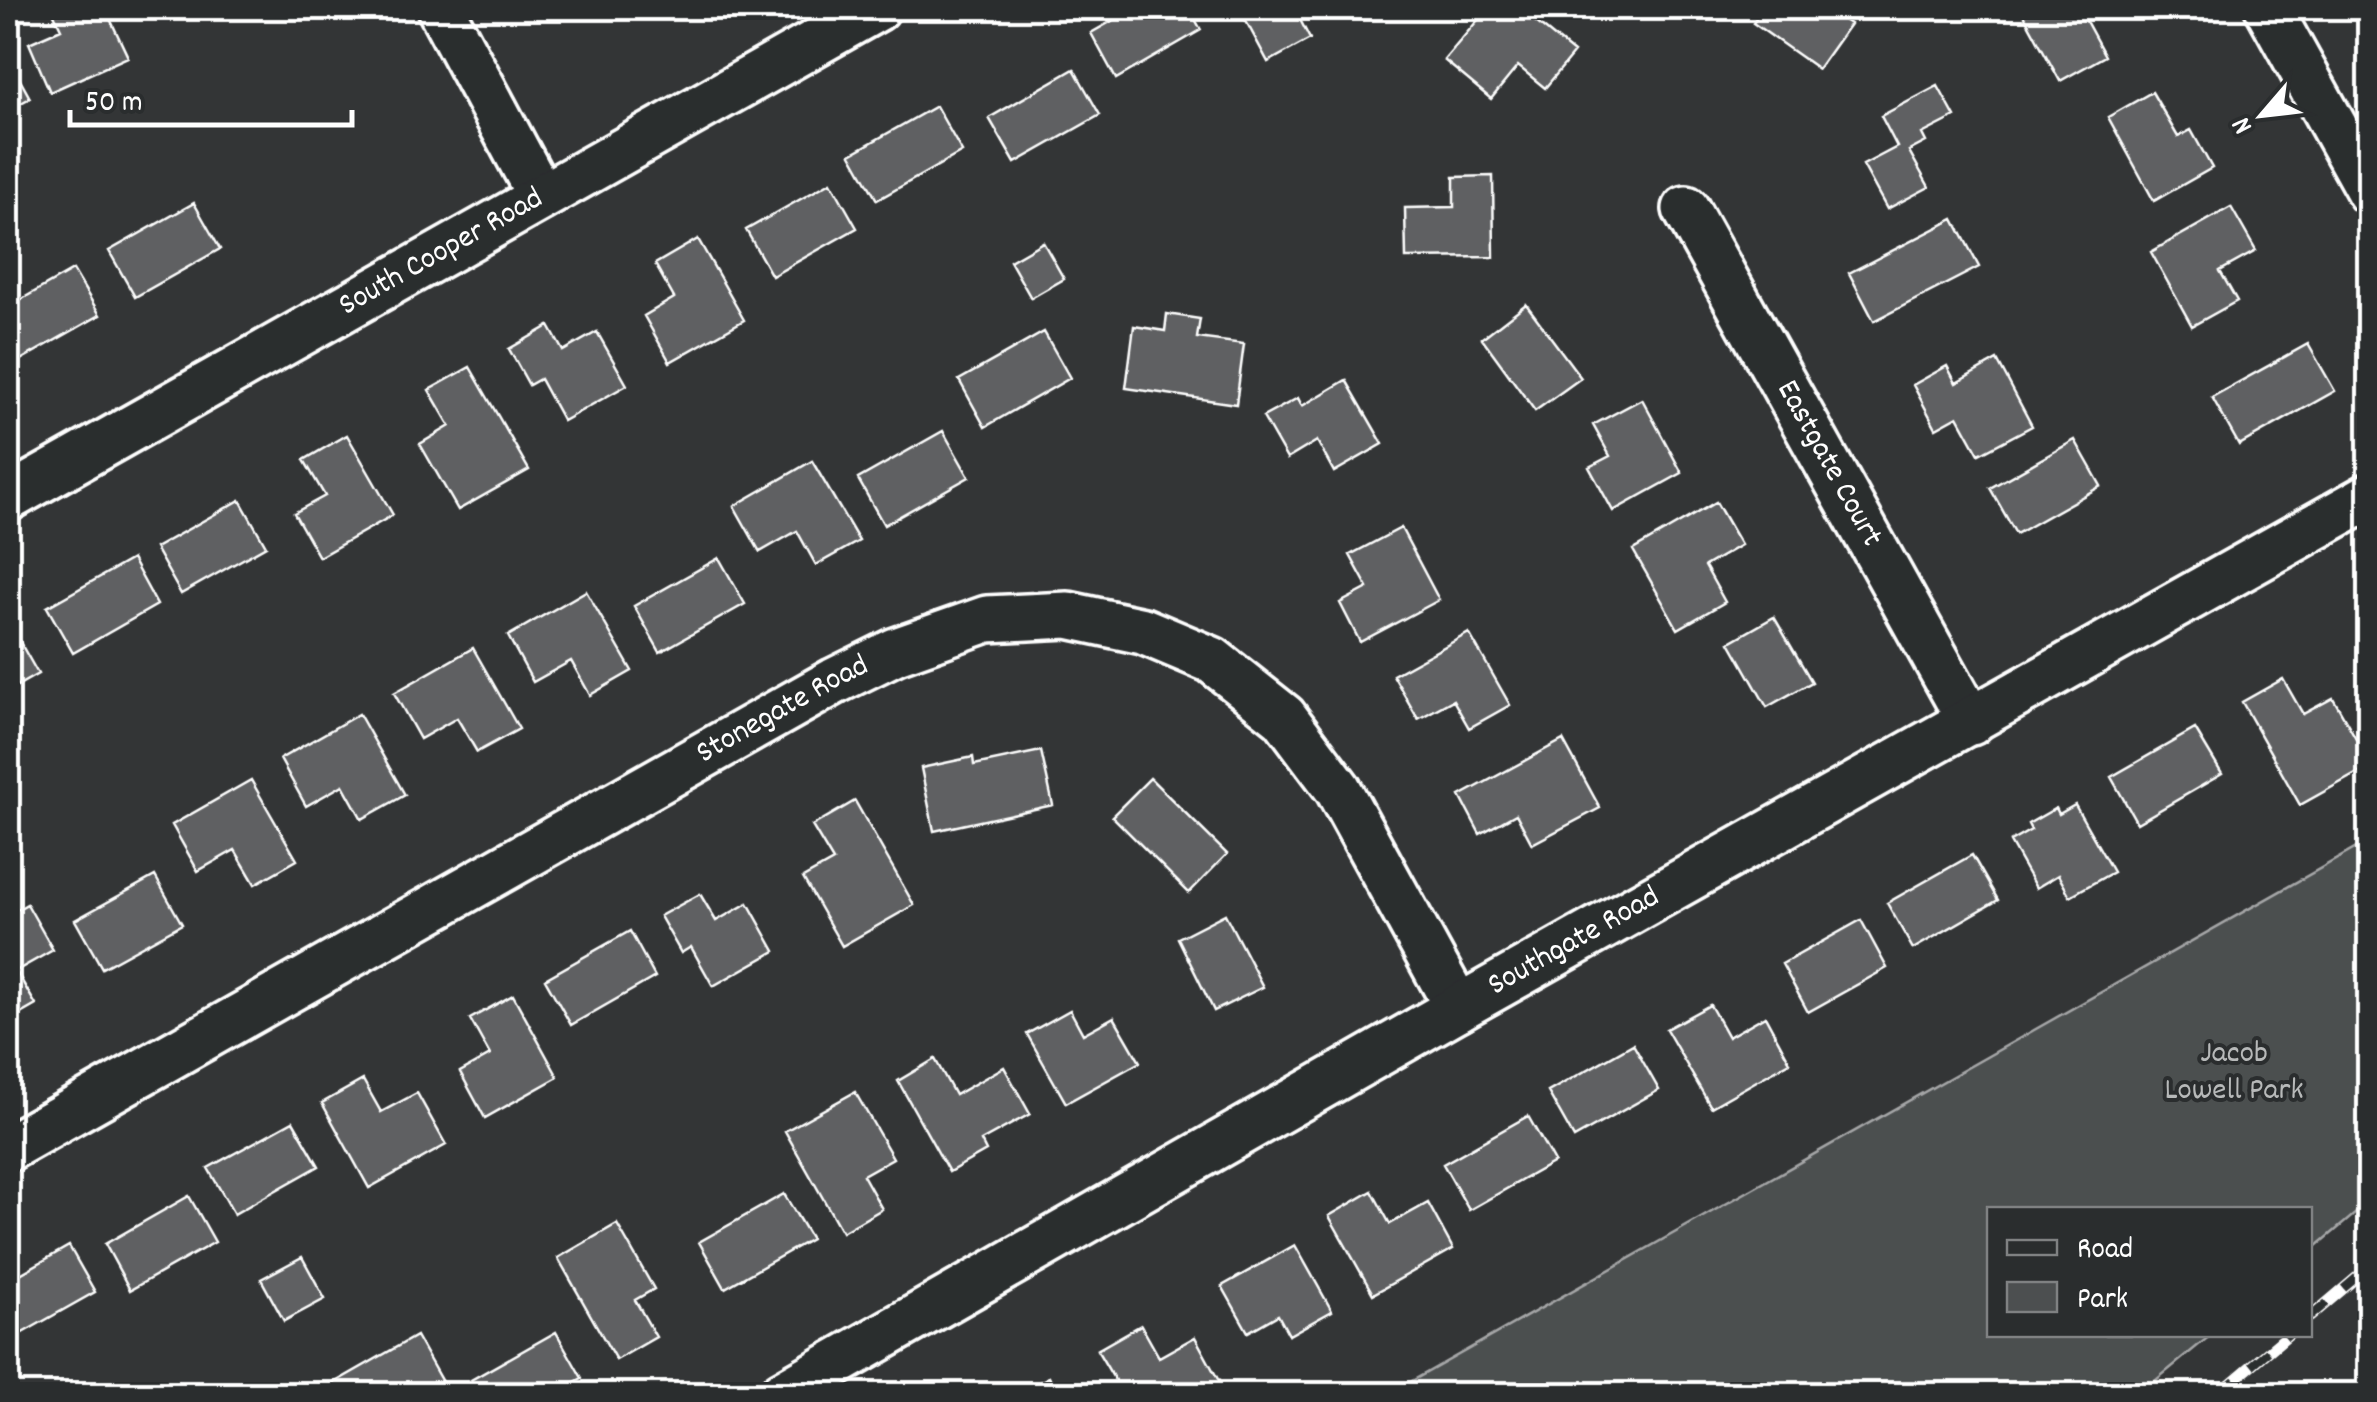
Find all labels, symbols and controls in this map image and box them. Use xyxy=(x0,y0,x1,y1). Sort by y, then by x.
scale bar xyxy=(70,65,352,127)
north arrow xyxy=(2212,65,2312,165)
text: 50 m xyxy=(85,83,143,126)
text: N xyxy=(2223,109,2265,140)
street label: South Cooper Road xyxy=(331,177,552,329)
street label: Eastgate Court xyxy=(1763,372,1893,556)
street label: Stonegate Road xyxy=(688,645,877,777)
street label: Southgate Road xyxy=(1480,876,1669,1009)
park label: Jacob Lowell Park xyxy=(2164,1032,2304,1115)
legend xyxy=(1987,1207,2312,1337)
text: Road xyxy=(2077,1230,2133,1273)
text: Park xyxy=(2077,1280,2128,1323)

